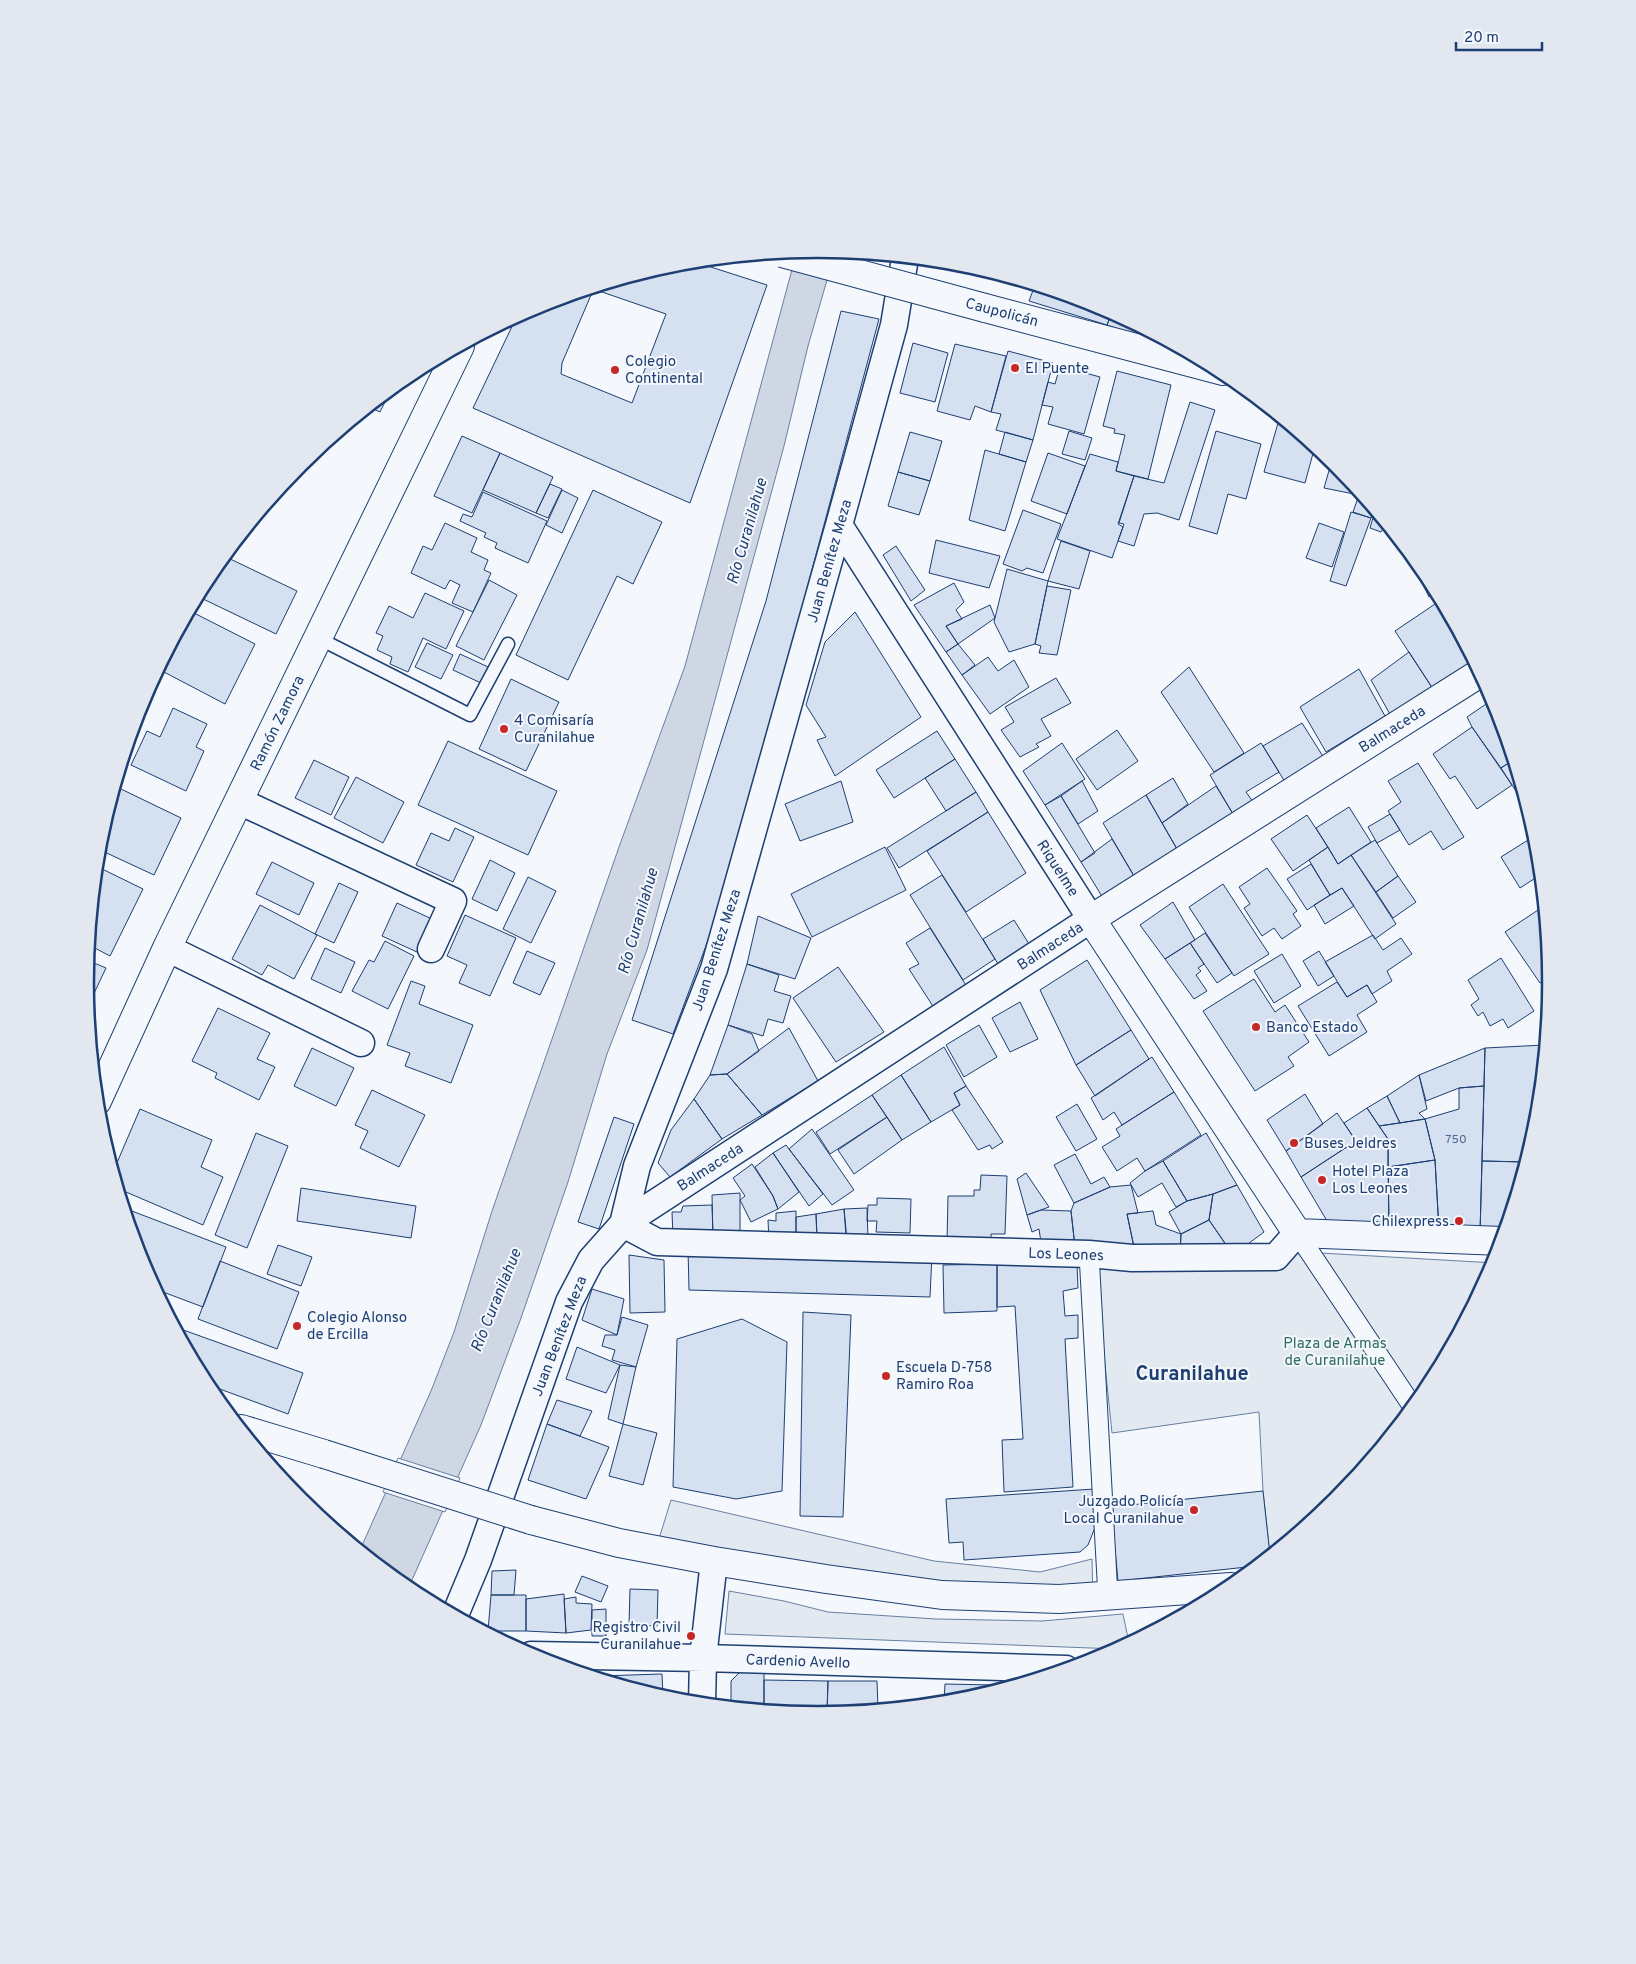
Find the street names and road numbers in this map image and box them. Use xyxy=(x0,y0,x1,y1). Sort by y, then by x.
street label: Caupolicán xyxy=(963,295,1040,332)
street label: Juan Benítez Meza xyxy=(804,498,857,625)
street label: Ramón Zamora xyxy=(247,673,310,774)
street label: Balmaceda xyxy=(1356,702,1430,758)
street label: Riquelme xyxy=(1031,837,1082,901)
street label: Juan Benítez Meza xyxy=(689,887,746,1014)
street label: Balmaceda xyxy=(1014,919,1087,976)
street label: Balmaceda xyxy=(674,1140,747,1197)
street label: Los Leones xyxy=(1028,1245,1104,1266)
street label: Juan Benítez Meza xyxy=(529,1274,592,1399)
street label: Cardenio Avello xyxy=(745,1651,851,1674)

